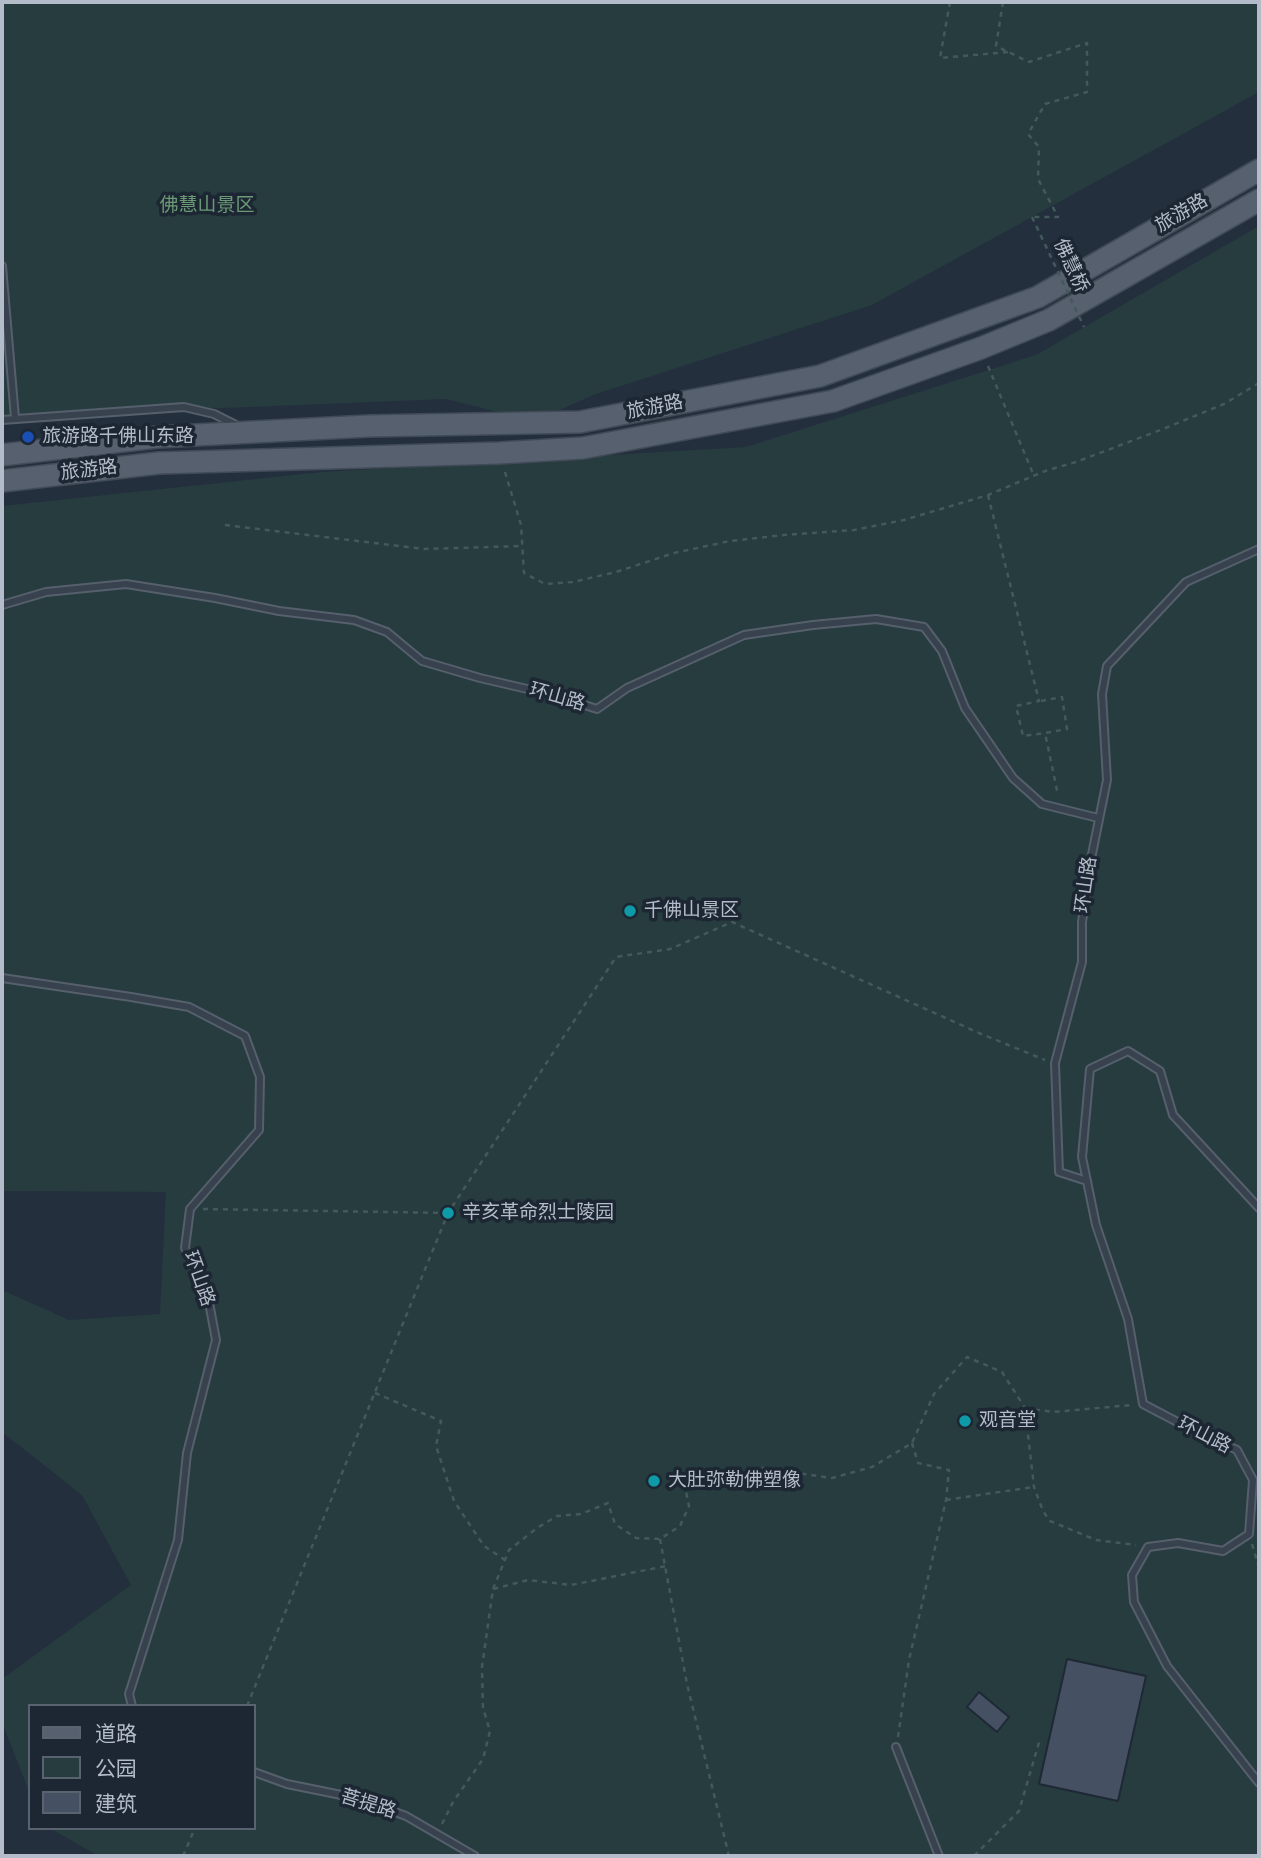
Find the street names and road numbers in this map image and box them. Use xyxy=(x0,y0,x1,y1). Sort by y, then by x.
street label: 旅游路 xyxy=(1152,190,1212,238)
street label: 佛慧桥 xyxy=(1048,235,1092,297)
street label: 旅游路 xyxy=(625,391,685,425)
street label: 旅游路 xyxy=(59,456,119,486)
street label: 环山路 xyxy=(526,679,588,717)
street label: 环山路 xyxy=(1072,855,1102,915)
street label: 环山路 xyxy=(178,1248,218,1310)
street label: 环山路 xyxy=(1173,1413,1235,1459)
street label: 菩提路 xyxy=(337,1786,399,1824)

